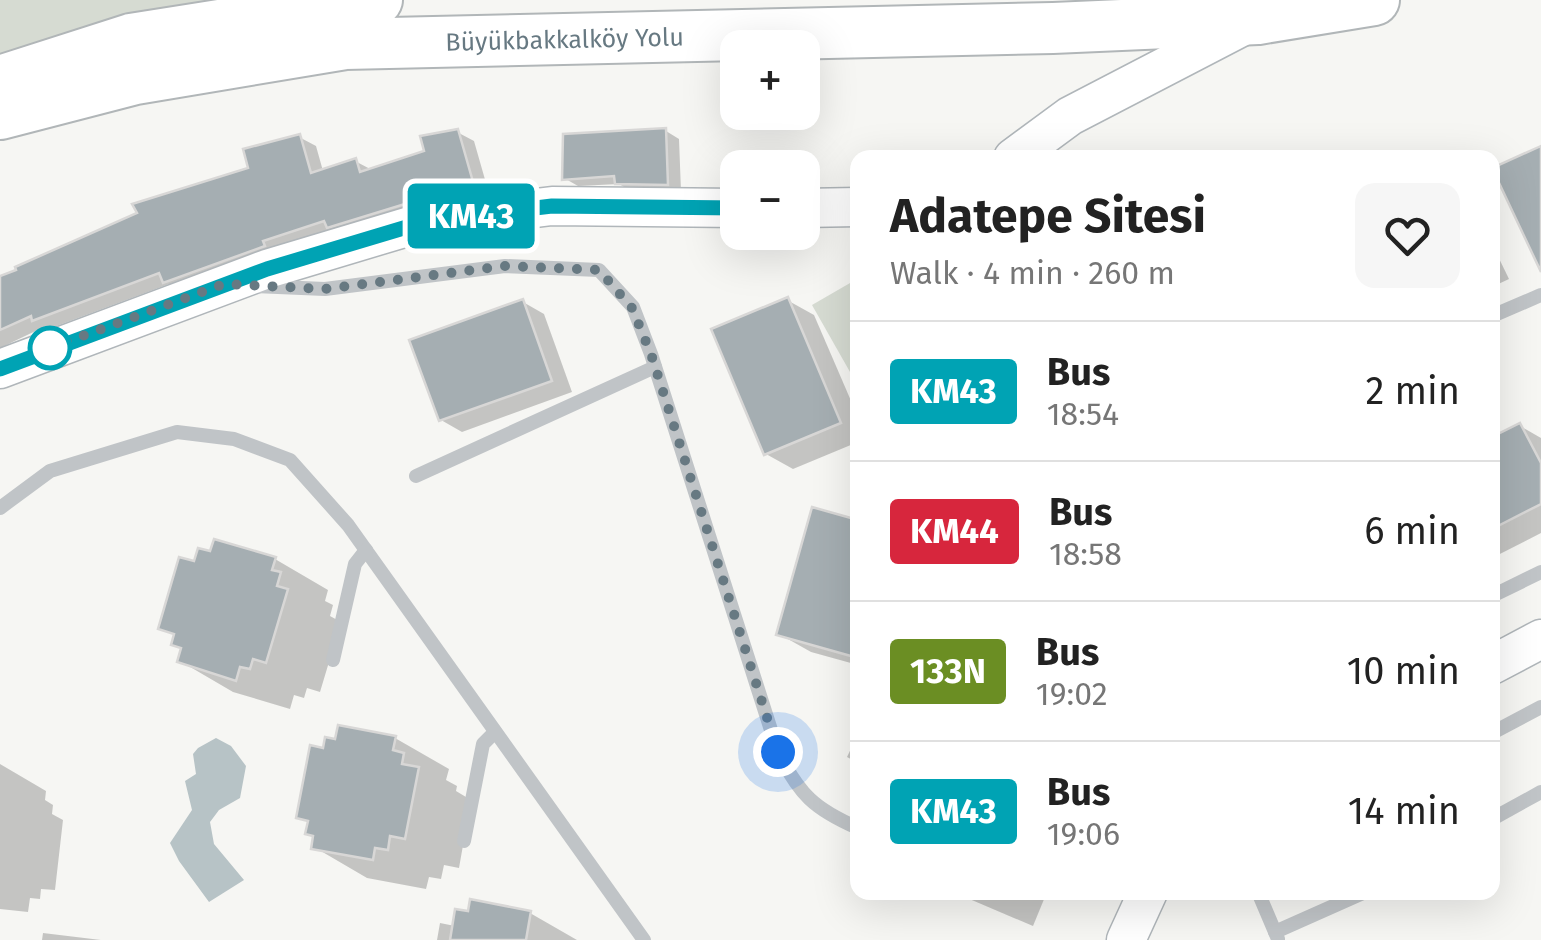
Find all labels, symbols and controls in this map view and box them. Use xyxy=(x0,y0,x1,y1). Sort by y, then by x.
street label: Büyükbakkalköy Yolu xyxy=(445,22,684,58)
map controls xyxy=(720,30,820,250)
button: + xyxy=(720,30,820,130)
button: − xyxy=(720,150,820,250)
button: heart xyxy=(1355,183,1460,288)
line badge: KM43 xyxy=(401,184,541,248)
text: Adatepe Sitesi xyxy=(890,187,1206,245)
text: KM43 xyxy=(428,195,514,237)
text: Walk · 4 min · 260 m xyxy=(890,254,1175,292)
unlabelled marker xyxy=(29,327,71,369)
text: Bus xyxy=(1047,349,1110,395)
text: 2 min xyxy=(1366,368,1460,414)
text: KM43 xyxy=(910,370,997,412)
text: 18:54 xyxy=(1047,395,1119,433)
text: Bus xyxy=(1049,489,1112,535)
text: 6 min xyxy=(1364,508,1460,554)
text: KM44 xyxy=(910,510,999,552)
text: 18:58 xyxy=(1049,535,1122,573)
text: Bus xyxy=(1036,629,1099,675)
text: 10 min xyxy=(1347,648,1460,694)
text: 133N xyxy=(910,650,986,692)
text: 19:02 xyxy=(1036,675,1108,713)
your location xyxy=(753,727,803,777)
text: Bus xyxy=(1047,769,1110,815)
text: 14 min xyxy=(1348,788,1460,834)
text: KM43 xyxy=(910,790,997,832)
text: 19:06 xyxy=(1047,815,1120,853)

